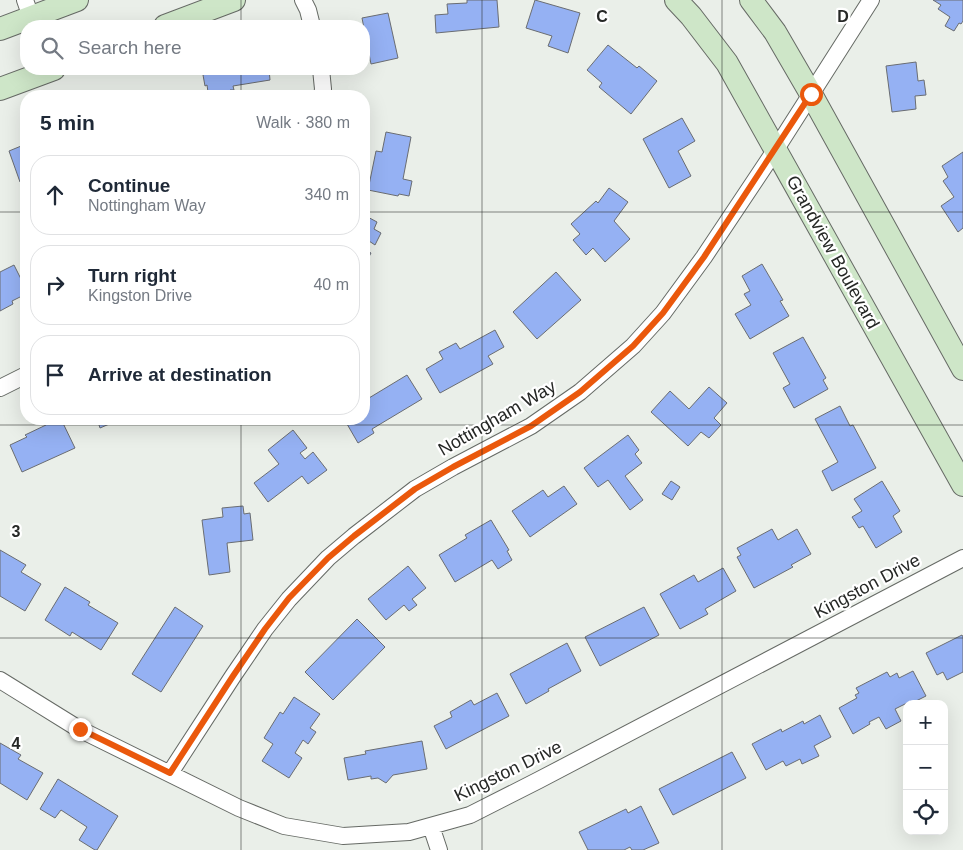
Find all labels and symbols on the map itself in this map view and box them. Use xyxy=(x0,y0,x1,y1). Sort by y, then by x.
text: C xyxy=(596,8,608,25)
text: D xyxy=(837,8,849,25)
route start xyxy=(800,83,823,106)
street label: Grandview Boulevard xyxy=(783,172,883,332)
street label: Nottingham Way xyxy=(435,376,559,460)
text: 3 xyxy=(12,523,21,540)
street label: Kingston Drive xyxy=(811,550,923,622)
route end xyxy=(69,718,92,741)
text: 4 xyxy=(12,735,21,752)
street label: Kingston Drive xyxy=(451,736,565,806)

